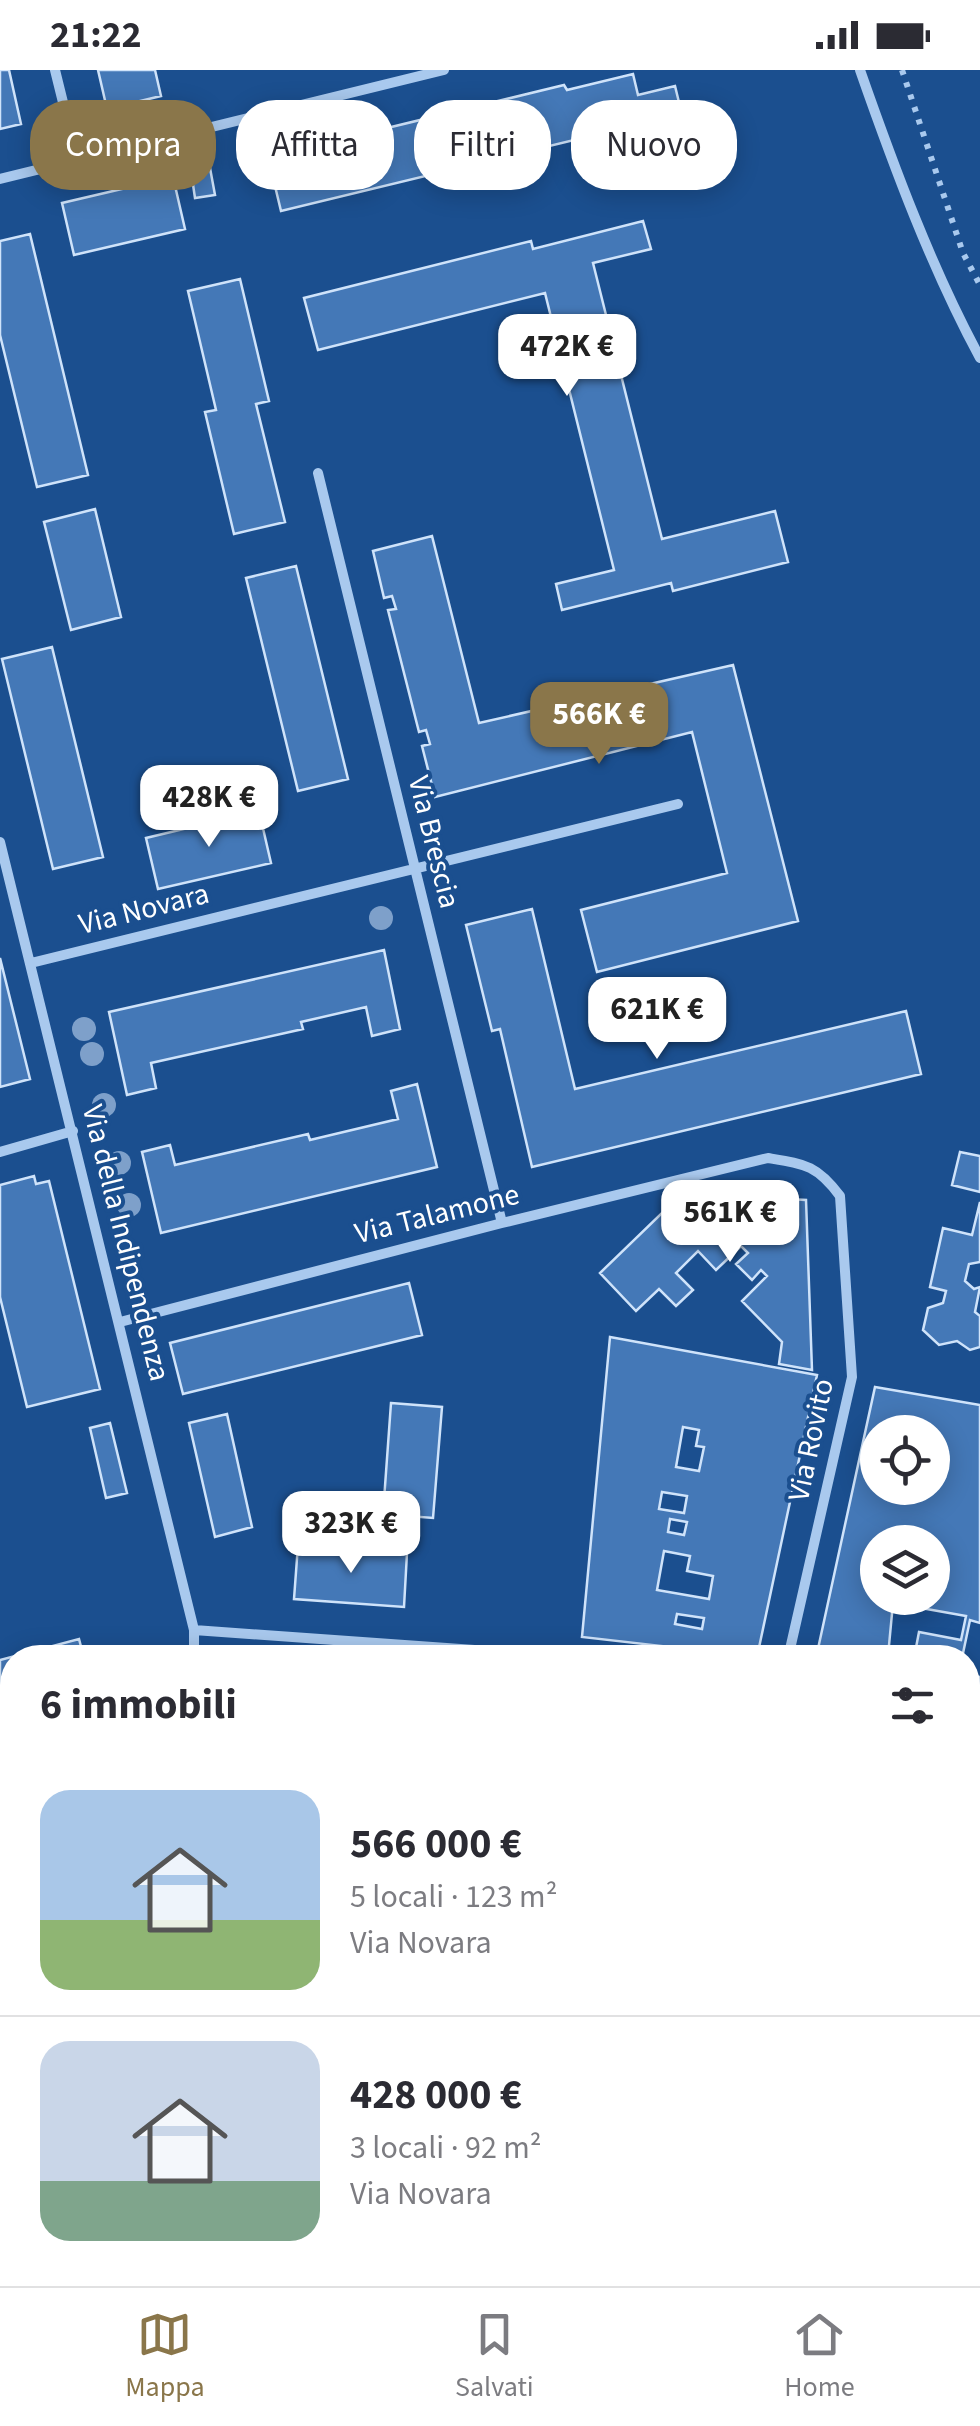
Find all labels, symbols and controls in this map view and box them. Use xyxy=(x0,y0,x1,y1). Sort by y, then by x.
text: 21:22 xyxy=(50,8,142,62)
chip: Compra xyxy=(30,100,216,190)
chip: Affitta xyxy=(236,100,394,190)
chip: Filtri xyxy=(414,100,551,190)
chip: Nuovo xyxy=(571,100,737,190)
pin: 472K € xyxy=(486,314,648,399)
text: 472K € xyxy=(520,323,614,369)
pin: 566K € xyxy=(518,682,680,767)
text: 566K € xyxy=(552,691,646,737)
pin: 428K € xyxy=(128,765,290,850)
street label: Via Brescia xyxy=(397,771,471,913)
text: 428K € xyxy=(162,774,256,820)
street label: Via Novara xyxy=(74,872,214,946)
pin: 621K € xyxy=(576,977,738,1062)
text: 621K € xyxy=(610,986,704,1032)
street label: Via della Indipendenza xyxy=(71,1100,181,1386)
street label: Via Talamone xyxy=(350,1173,524,1255)
pin: 561K € xyxy=(649,1180,811,1265)
text: 561K € xyxy=(683,1189,777,1235)
street label: Via Rovito xyxy=(777,1375,845,1505)
map controls xyxy=(860,1415,950,1615)
button: locate xyxy=(860,1415,950,1505)
pin: 323K € xyxy=(270,1491,432,1576)
text: 323K € xyxy=(304,1500,398,1546)
button: layers xyxy=(860,1525,950,1615)
text: 6 immobili xyxy=(40,1675,237,1735)
icon: filters xyxy=(885,1678,940,1733)
text: 566 000 € xyxy=(350,1814,522,1874)
icon: home xyxy=(120,1830,240,1950)
text: 5 locali · 123 m² xyxy=(350,1874,557,1920)
text: Via Novara xyxy=(350,1920,492,1966)
text: 428 000 € xyxy=(350,2065,522,2125)
icon: home xyxy=(120,2081,240,2201)
text: 3 locali · 92 m² xyxy=(350,2125,542,2171)
text: Via Novara xyxy=(350,2171,492,2217)
tab: Mappa xyxy=(125,2307,205,2407)
tab: Salvati xyxy=(455,2307,534,2407)
tab: Home xyxy=(784,2307,855,2407)

